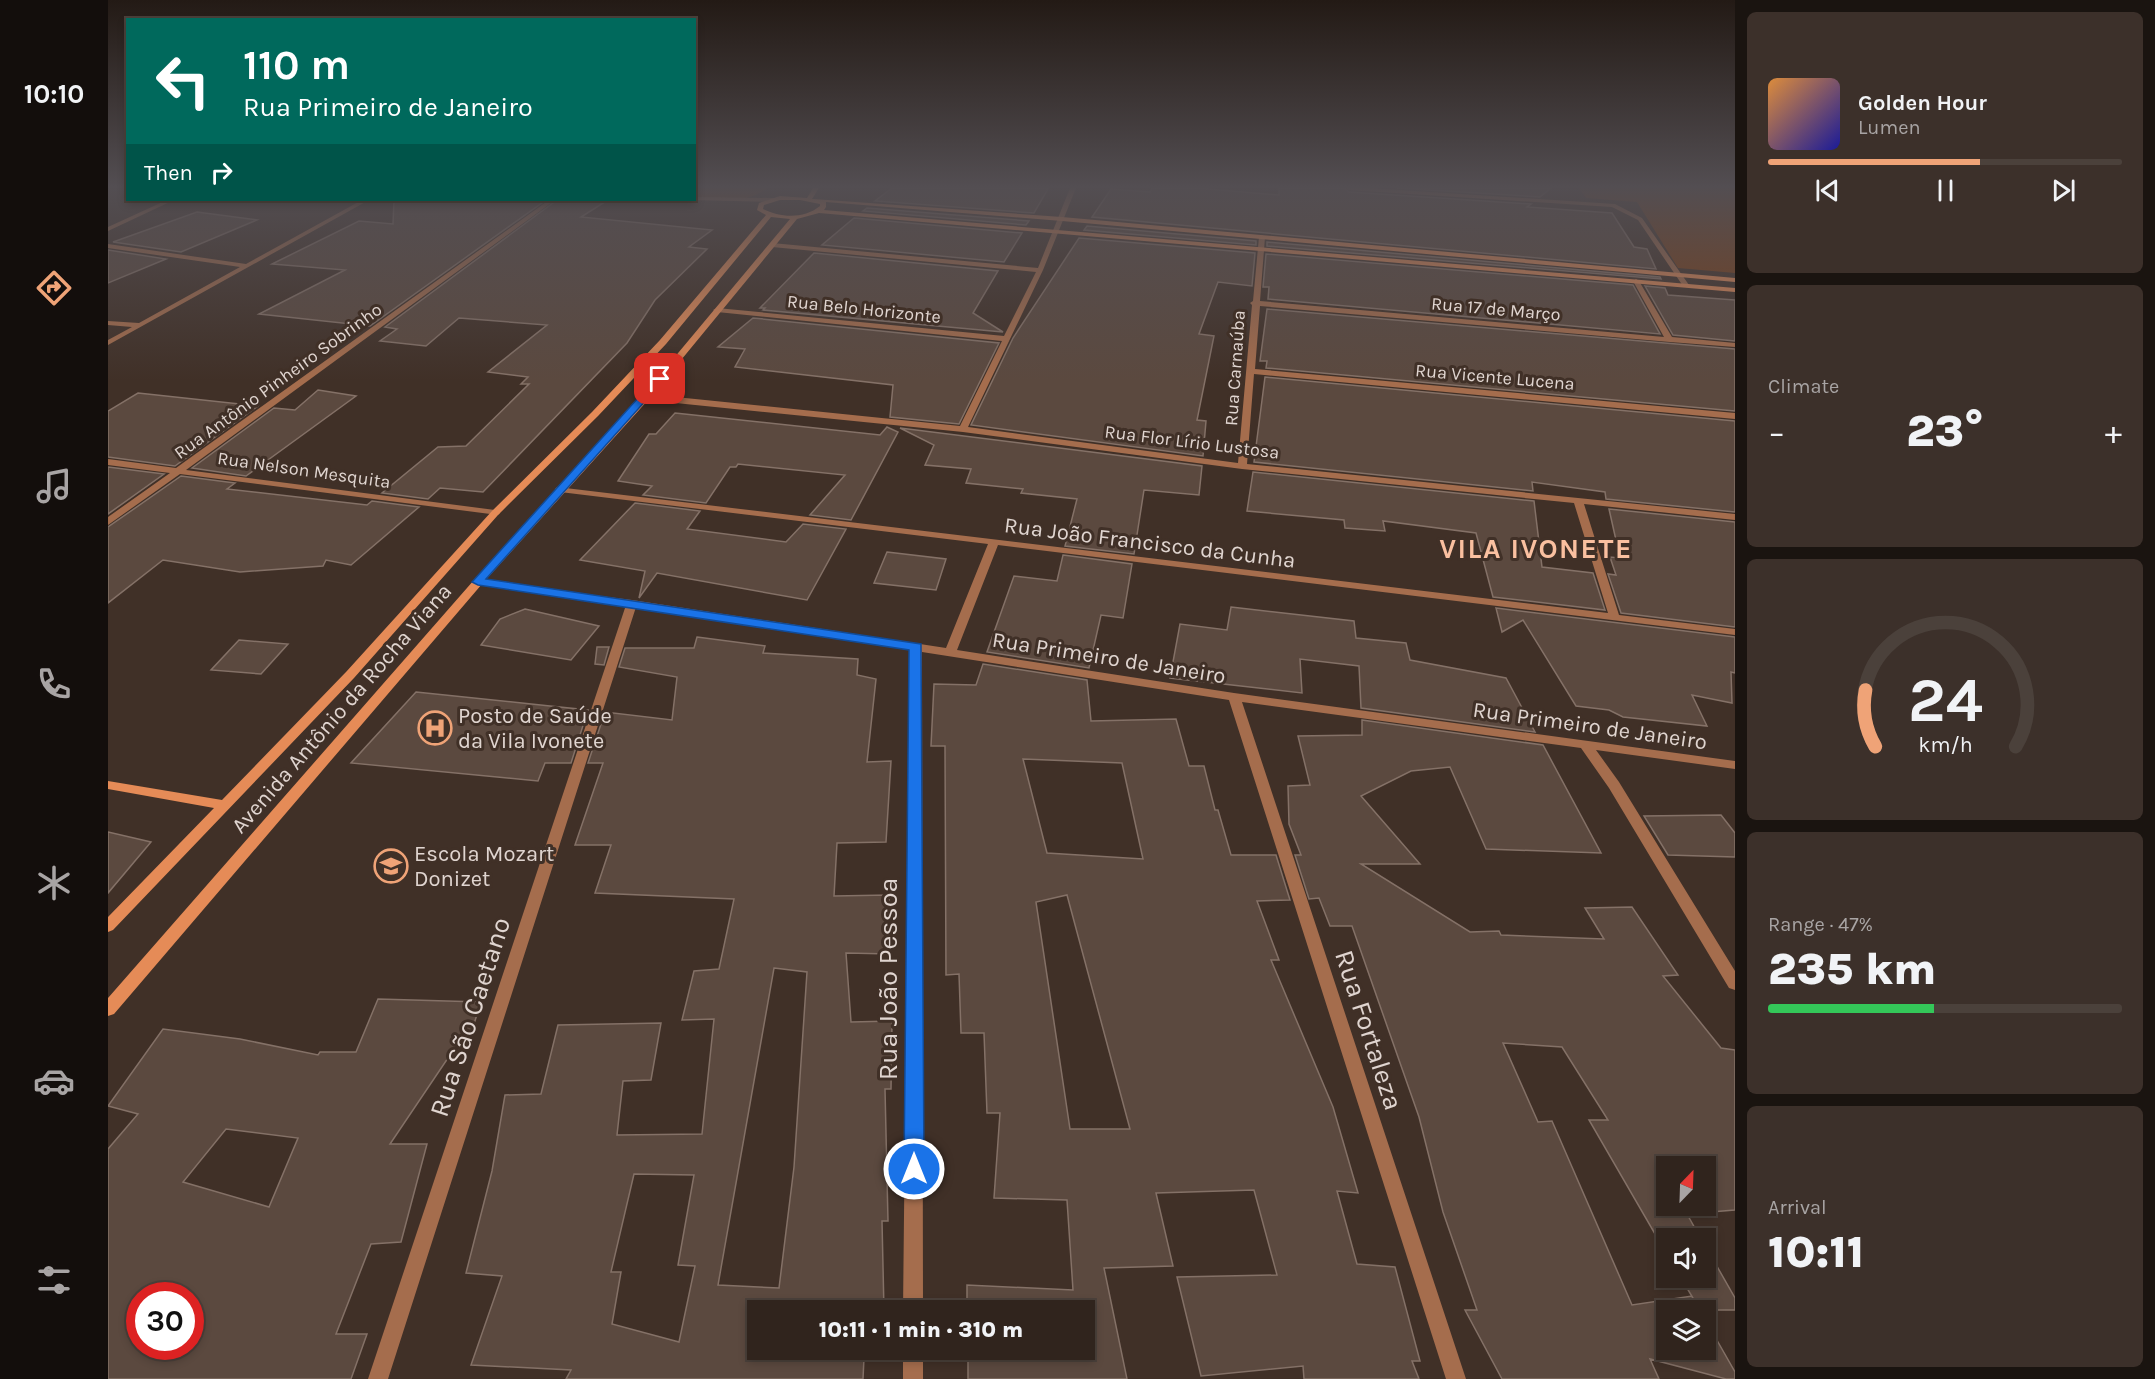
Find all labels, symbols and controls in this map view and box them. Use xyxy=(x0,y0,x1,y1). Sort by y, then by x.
text: 110 m xyxy=(243,40,350,90)
icon: left xyxy=(144,42,222,120)
text: 10:10 xyxy=(24,78,84,110)
text: Golden Hour xyxy=(1858,90,1987,116)
text: Rua Primeiro de Janeiro xyxy=(243,91,533,123)
text: Lumen xyxy=(1858,116,1921,139)
icon: right xyxy=(205,156,238,189)
text: Then xyxy=(144,160,193,186)
icon: previous xyxy=(1811,174,1844,207)
icon: pause xyxy=(1929,174,1962,207)
icon: next xyxy=(2047,174,2080,207)
icon: directions xyxy=(33,267,75,309)
street label: Rua Belo Horizonte xyxy=(786,290,942,328)
street label: Rua 17 de Março xyxy=(1430,292,1562,326)
street label: Rua Antônio Pinheiro Sobrinho xyxy=(170,298,386,464)
street label: Rua Carnaúba xyxy=(1220,309,1250,427)
pin xyxy=(634,353,685,404)
street label: Rua Vicente Lucena xyxy=(1414,359,1576,395)
icon: arrive xyxy=(643,362,676,395)
text: Climate xyxy=(1768,375,1839,398)
text: 23° xyxy=(1906,405,1984,457)
text: − xyxy=(1768,413,1785,451)
text: + xyxy=(2105,413,2122,451)
street label: Rua Flor Lírio Lustosa xyxy=(1103,420,1281,464)
street label: Rua Nelson Mesquita xyxy=(216,447,392,493)
icon: music xyxy=(33,465,75,507)
street label: Rua João Francisco da Cunha xyxy=(1003,512,1297,574)
district label: VILA IVONETE xyxy=(1439,532,1633,565)
street label: Avenida Antônio da Rocha Viana xyxy=(226,579,457,839)
street label: Rua Primeiro de Janeiro xyxy=(990,627,1227,689)
icon: phone xyxy=(33,663,75,705)
text: 24 xyxy=(1908,664,1982,737)
street label: Rua Primeiro de Janeiro xyxy=(1471,697,1709,755)
place label: Posto de Saúde da Vila Ivonete xyxy=(458,703,612,754)
hospital icon: Posto de Saúde da Vila Ivonete xyxy=(417,710,453,746)
text: km/h xyxy=(1918,732,1972,757)
place label: Escola Mozart Donizet xyxy=(414,841,554,892)
school or university icon: Escola Mozart Donizet xyxy=(373,848,409,884)
icon: climate xyxy=(33,862,75,904)
street label: Rua João Pessoa xyxy=(872,878,904,1080)
street label: Rua São Caetano xyxy=(423,913,517,1121)
text: Range · 47% xyxy=(1768,913,1873,936)
text: 235 km xyxy=(1768,943,1936,995)
street label: Rua Fortaleza xyxy=(1328,946,1410,1114)
icon: car xyxy=(33,1060,75,1102)
position arrow xyxy=(882,1137,946,1201)
north arrow xyxy=(1656,1156,1716,1216)
map controls xyxy=(1656,1156,1716,1360)
text: Arrival xyxy=(1768,1196,1827,1219)
text: 10:11 xyxy=(1768,1226,1864,1278)
button: sound xyxy=(1656,1228,1716,1288)
icon: filters xyxy=(33,1259,75,1301)
speed limit sign: 30 xyxy=(126,1282,204,1360)
button: layers xyxy=(1656,1300,1716,1360)
text: 10:11 · 1 min · 310 m xyxy=(819,1317,1023,1343)

